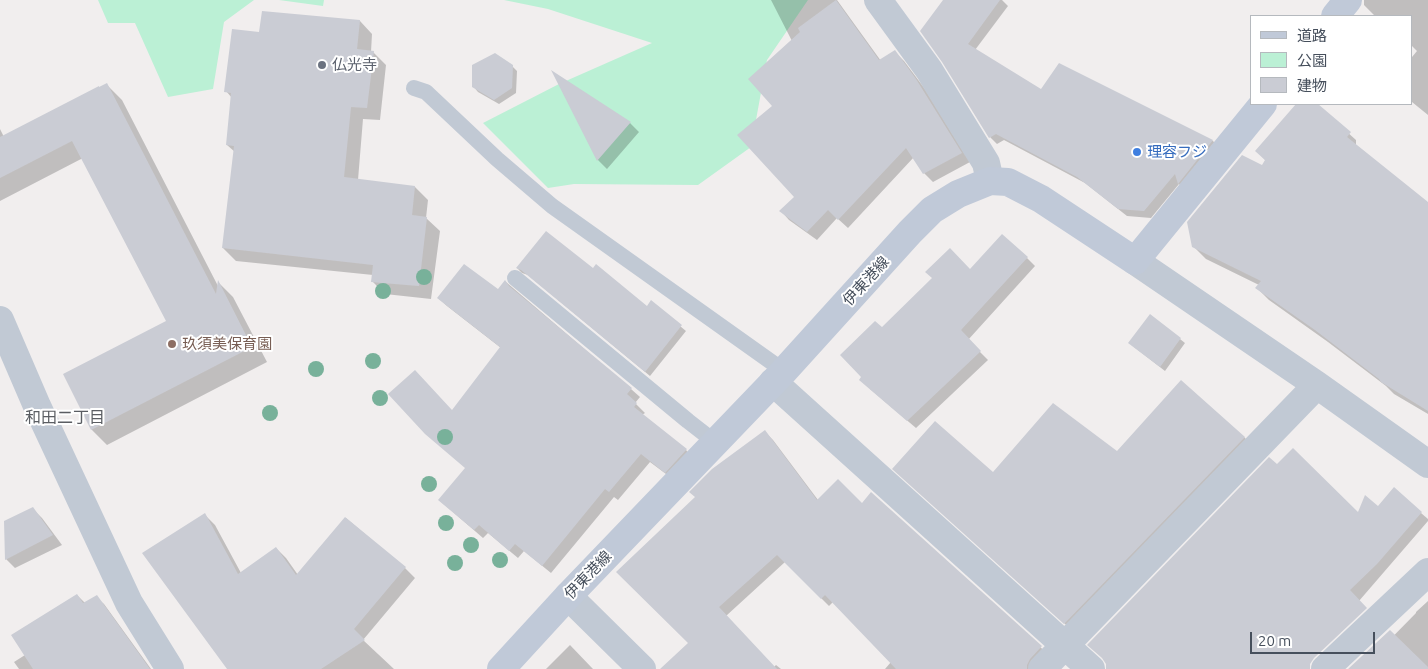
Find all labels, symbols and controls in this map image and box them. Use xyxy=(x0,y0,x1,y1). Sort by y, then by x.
legend xyxy=(1250,15,1413,105)
text: 道路 xyxy=(1297,27,1327,44)
text: 公園 xyxy=(1297,52,1327,69)
place label: 仏光寺 xyxy=(332,56,377,74)
marker: 仏光寺 xyxy=(316,59,328,71)
text: 建物 xyxy=(1297,77,1327,94)
place label: 理容フジ xyxy=(1147,143,1207,161)
marker: 理容フジ xyxy=(1131,146,1143,158)
street label: 伊東港線 xyxy=(839,253,893,309)
place label: 玖須美保育園 xyxy=(182,335,272,353)
marker: 玖須美保育園 xyxy=(166,338,178,350)
district label: 和田二丁目 xyxy=(25,408,105,428)
street label: 伊東港線 xyxy=(561,547,615,603)
scale bar xyxy=(1253,622,1378,654)
text: 20 m xyxy=(1258,632,1291,649)

